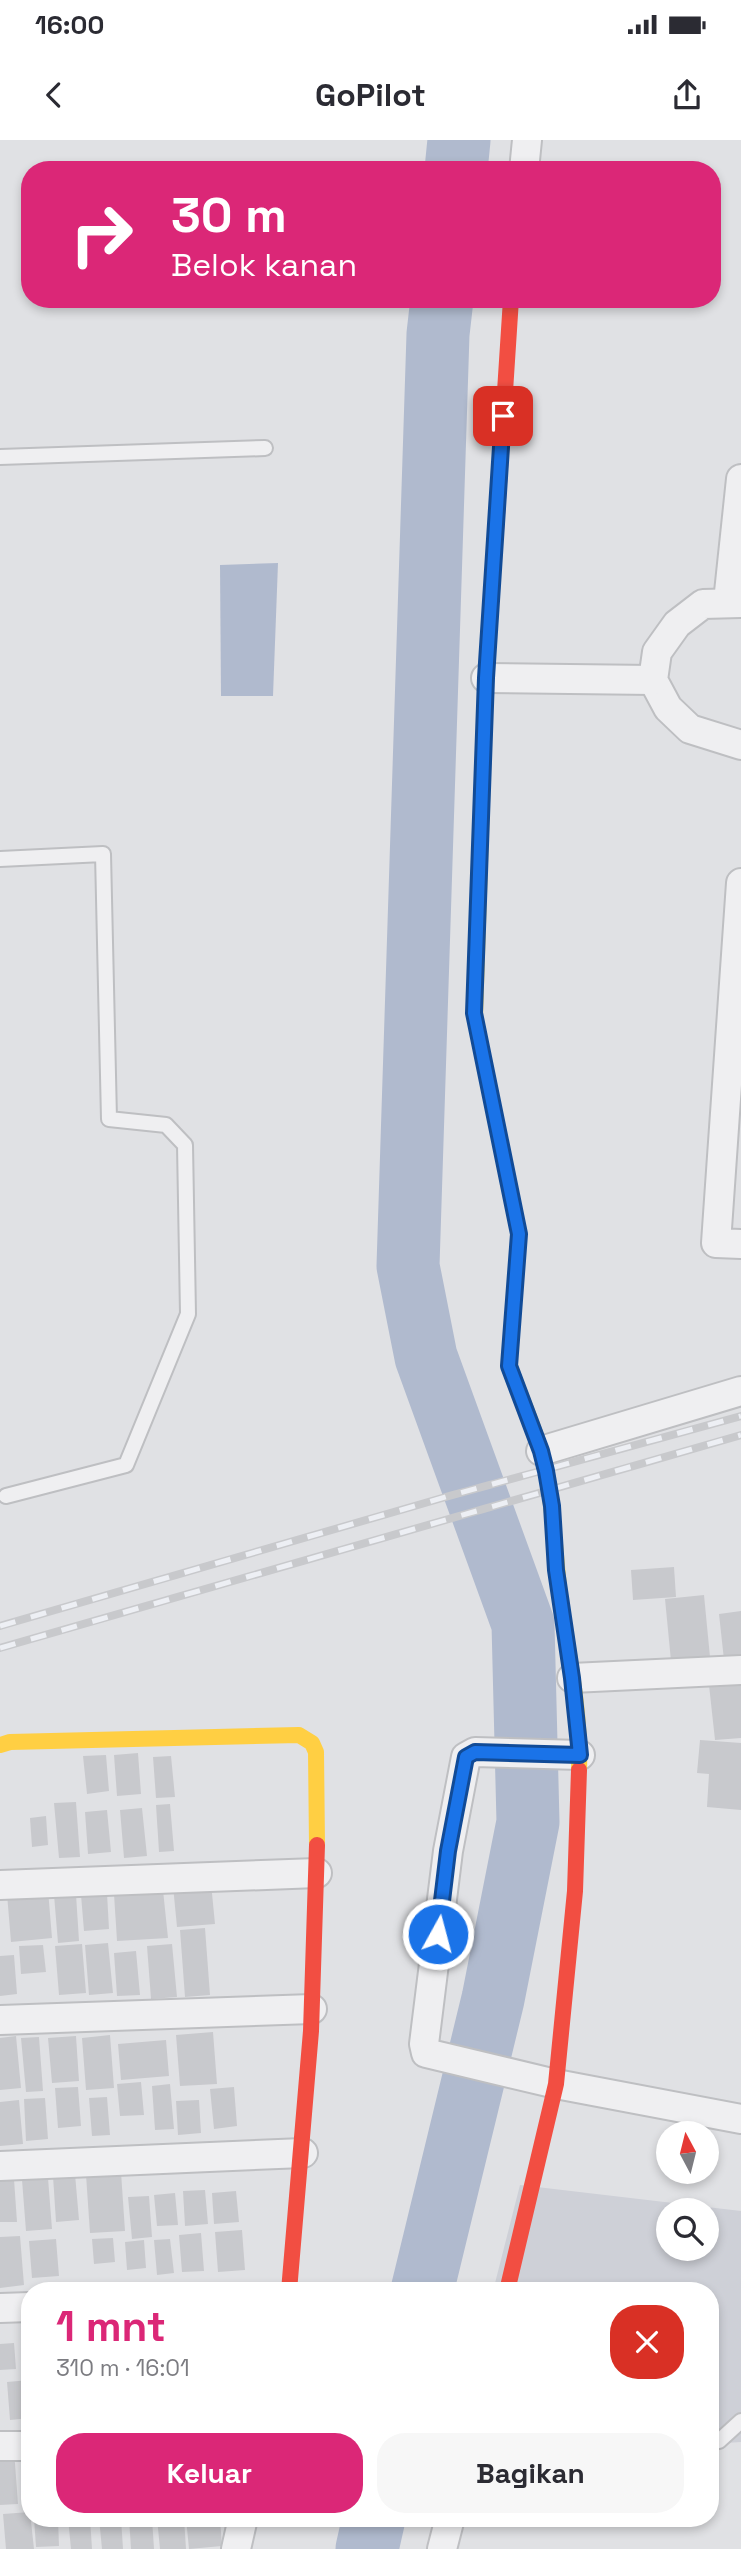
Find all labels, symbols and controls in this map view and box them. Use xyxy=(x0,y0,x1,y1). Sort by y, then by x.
text: 16:00 xyxy=(35,8,104,42)
text: GoPilot xyxy=(315,75,426,115)
icon: back xyxy=(35,76,73,114)
icon: share xyxy=(668,76,706,114)
text: 30 m xyxy=(171,184,287,246)
icon: right xyxy=(56,189,147,280)
text: Belok kanan xyxy=(171,245,357,285)
pin xyxy=(473,386,533,446)
icon: arrive xyxy=(484,397,522,435)
position arrow xyxy=(401,1897,475,1971)
north arrow xyxy=(656,2121,719,2184)
map controls xyxy=(656,2121,719,2261)
button: search xyxy=(656,2198,719,2261)
text: 1 mnt xyxy=(56,2300,166,2353)
button: close xyxy=(610,2305,684,2379)
text: 310 m · 16:01 xyxy=(56,2353,190,2383)
button: Keluar xyxy=(56,2433,363,2513)
button: Bagikan xyxy=(377,2433,684,2513)

